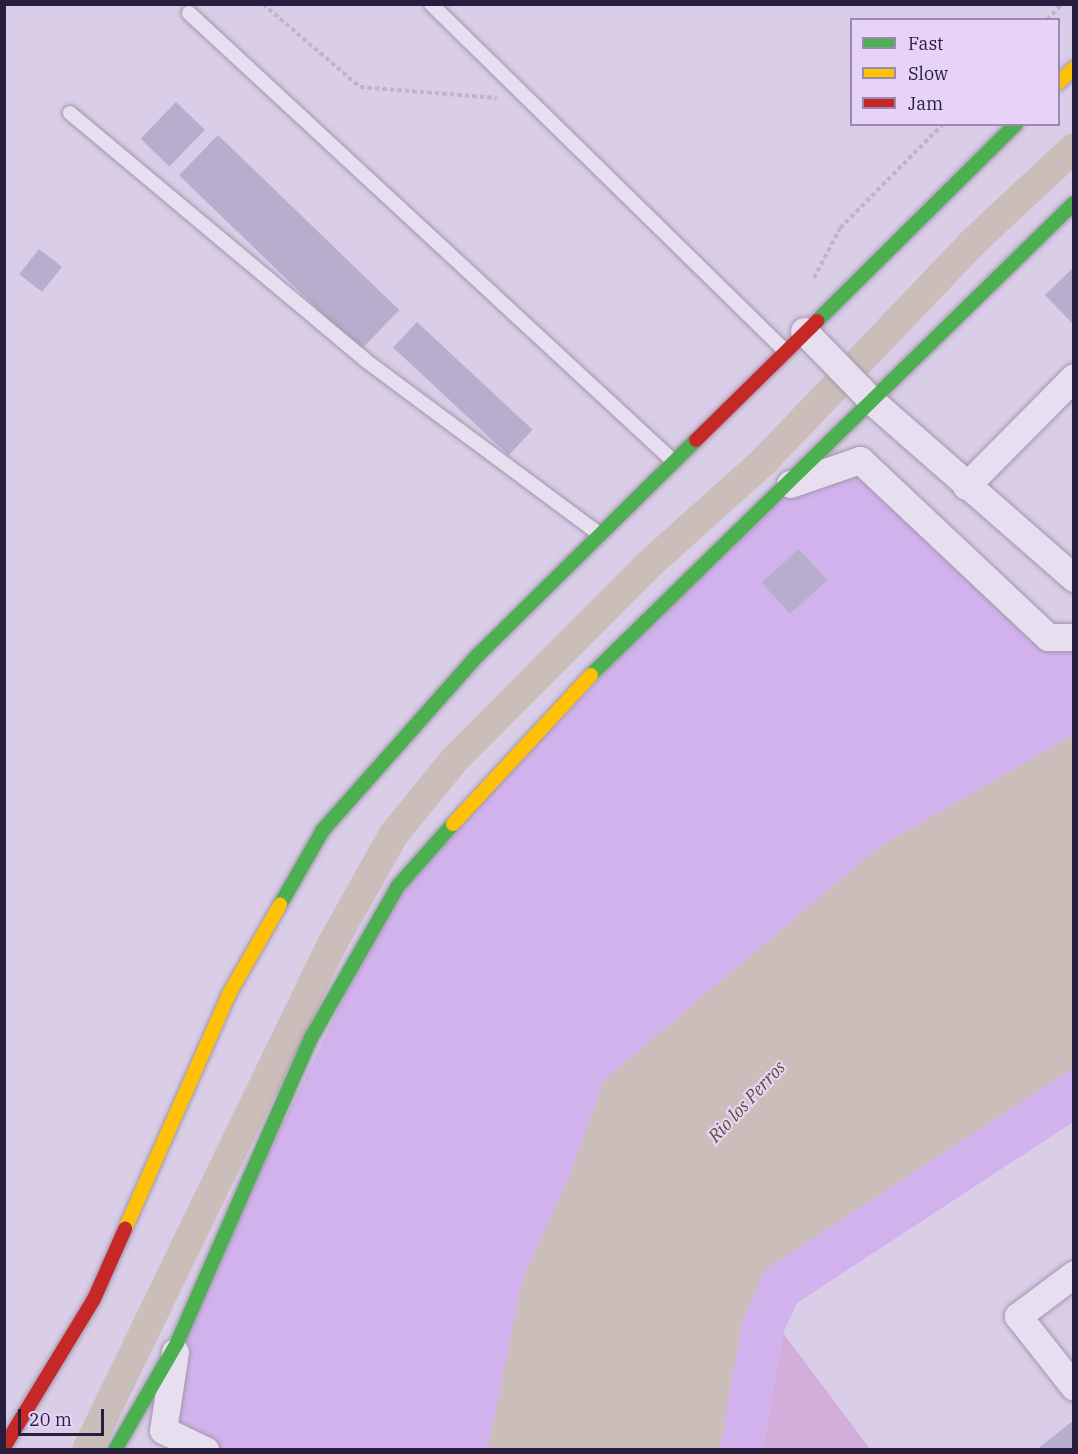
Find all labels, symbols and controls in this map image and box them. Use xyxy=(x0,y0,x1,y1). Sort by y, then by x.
legend xyxy=(850,18,1060,126)
text: Fast xyxy=(908,32,943,55)
text: Slow xyxy=(908,62,948,85)
text: Jam xyxy=(908,92,943,115)
water label: Rio los Perros xyxy=(704,1057,790,1147)
scale bar xyxy=(21,1397,106,1435)
text: 20 m xyxy=(29,1408,72,1431)

